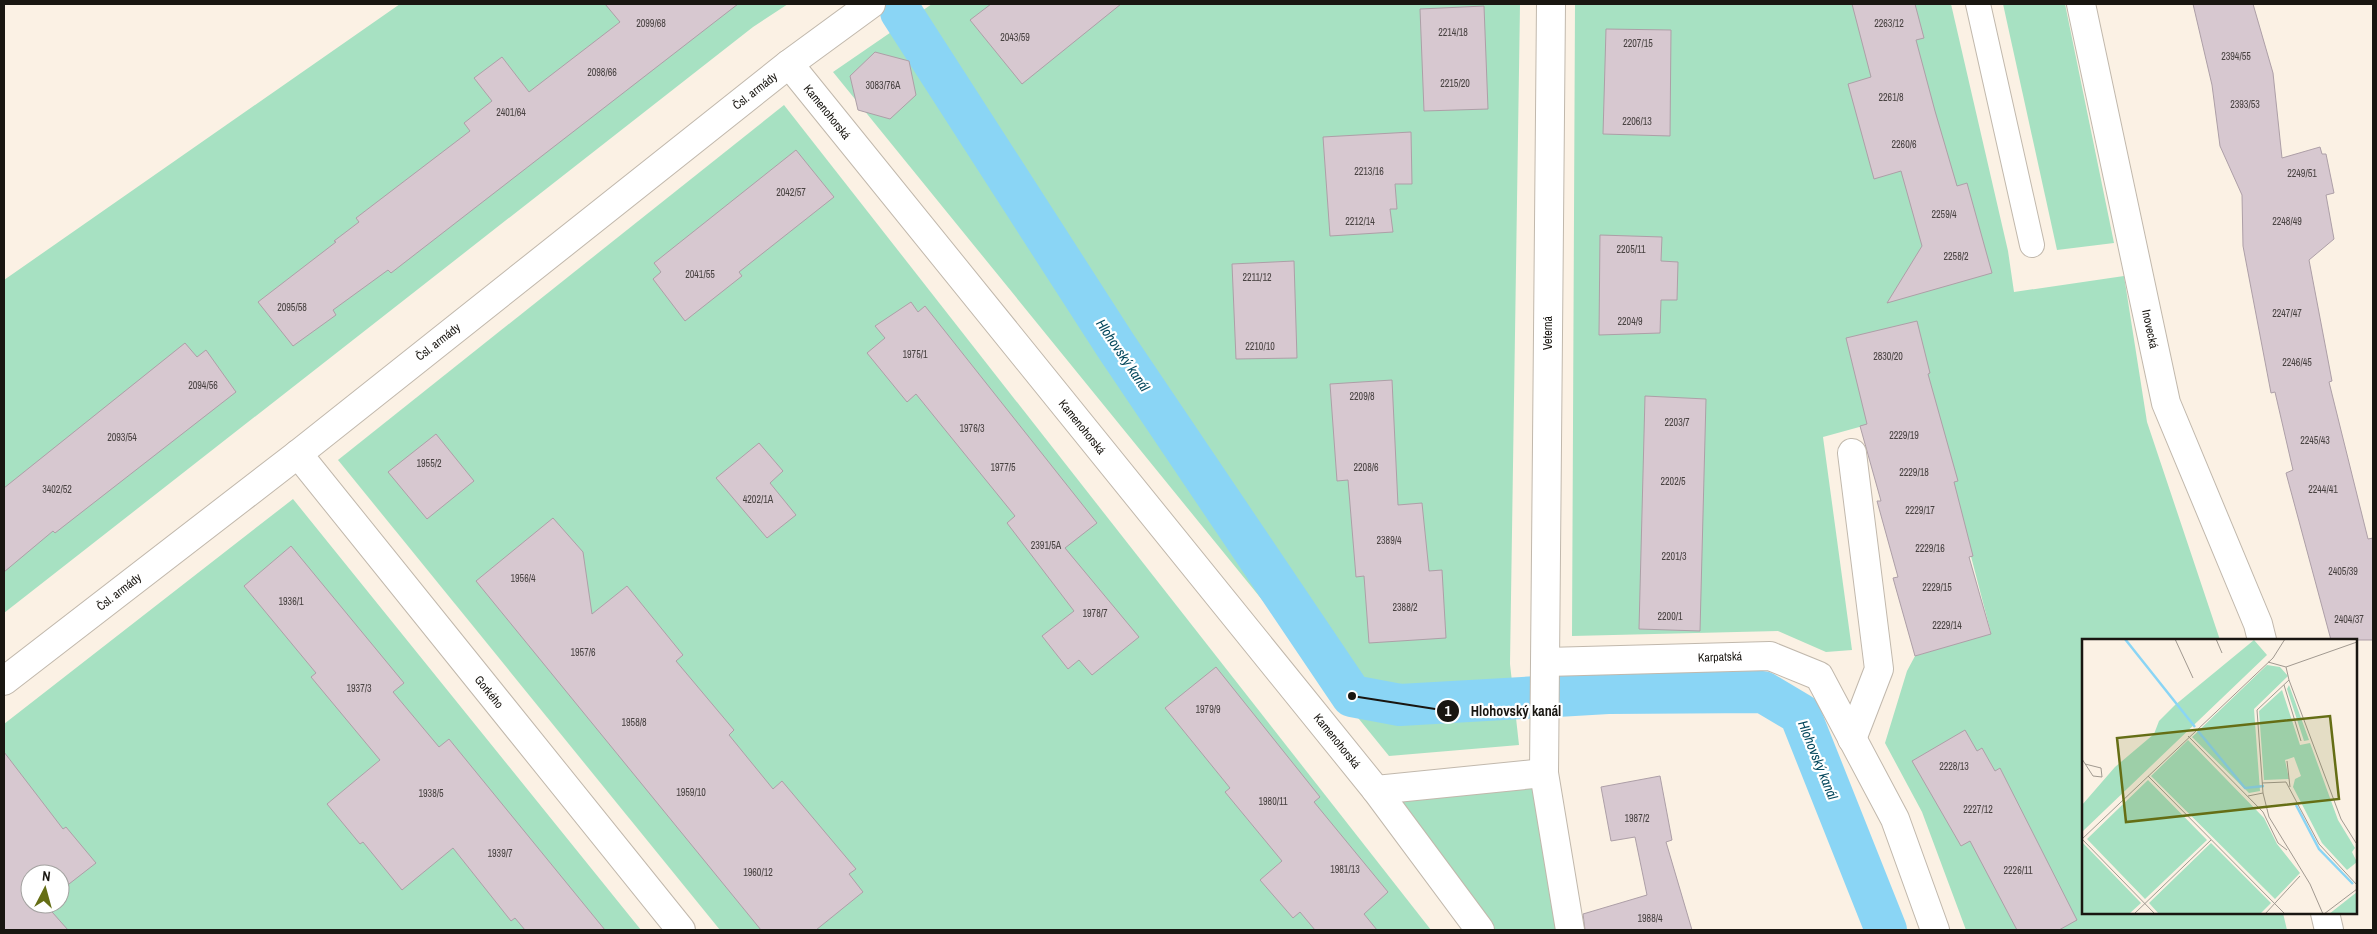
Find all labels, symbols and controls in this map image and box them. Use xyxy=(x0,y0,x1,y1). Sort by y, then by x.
house number: 2099/68 xyxy=(636,17,666,30)
house number: 2263/12 xyxy=(1874,17,1904,30)
house number: 2214/18 xyxy=(1438,26,1468,39)
house number: 2043/59 xyxy=(1000,31,1030,44)
house number: 2207/15 xyxy=(1623,37,1653,50)
house number: 2394/55 xyxy=(2221,50,2251,63)
house number: 2098/66 xyxy=(587,66,617,79)
street label: Čsl. armády xyxy=(729,68,781,113)
house number: 2215/20 xyxy=(1440,77,1470,90)
house number: 3083/76A xyxy=(865,79,901,92)
street label: Kamenohorská xyxy=(800,81,854,143)
house number: 2261/8 xyxy=(1878,91,1904,104)
house number: 2393/53 xyxy=(2230,98,2260,111)
house number: 2401/64 xyxy=(496,106,526,119)
house number: 2206/13 xyxy=(1622,115,1652,128)
house number: 2260/6 xyxy=(1891,138,1917,151)
house number: 2213/16 xyxy=(1354,165,1384,178)
house number: 2249/51 xyxy=(2287,167,2317,180)
house number: 2042/57 xyxy=(776,186,806,199)
house number: 2259/4 xyxy=(1931,208,1957,221)
house number: 2212/14 xyxy=(1345,215,1375,228)
house number: 2248/49 xyxy=(2272,215,2302,228)
house number: 2205/11 xyxy=(1616,243,1646,256)
house number: 2258/2 xyxy=(1943,250,1969,263)
house number: 2041/55 xyxy=(685,268,715,281)
house number: 2211/12 xyxy=(1242,271,1272,284)
house number: 2095/58 xyxy=(277,301,307,314)
house number: 2247/47 xyxy=(2272,307,2302,320)
street label: Inovecká xyxy=(2138,308,2162,350)
water label: Hlohovský kanál xyxy=(1092,315,1154,395)
house number: 2204/9 xyxy=(1617,315,1643,328)
street label: Veterná xyxy=(1540,316,1556,350)
street label: Čsl. armády xyxy=(412,319,464,364)
house number: 2210/10 xyxy=(1245,340,1275,353)
house number: 1975/1 xyxy=(902,348,928,361)
house number: 2830/20 xyxy=(1873,350,1903,363)
house number: 2246/45 xyxy=(2282,356,2312,369)
house number: 2094/56 xyxy=(188,379,218,392)
house number: 2209/8 xyxy=(1349,390,1375,403)
street label: Kamenohorská xyxy=(1055,396,1109,458)
house number: 2203/7 xyxy=(1664,416,1690,429)
house number: 1976/3 xyxy=(959,422,985,435)
house number: 2229/19 xyxy=(1889,429,1919,442)
house number: 2093/54 xyxy=(107,431,137,444)
house number: 2245/43 xyxy=(2300,434,2330,447)
house number: 1955/2 xyxy=(416,457,442,470)
house number: 1977/5 xyxy=(990,461,1016,474)
house number: 2208/6 xyxy=(1353,461,1379,474)
house number: 2229/18 xyxy=(1899,466,1929,479)
house number: 2202/5 xyxy=(1660,475,1686,488)
house number: 3402/52 xyxy=(42,483,72,496)
house number: 2244/41 xyxy=(2308,483,2338,496)
house number: 4202/1A xyxy=(743,493,774,506)
house number: 2229/17 xyxy=(1905,504,1935,517)
house number: 2389/4 xyxy=(1376,534,1402,547)
house number: 2391/5A xyxy=(1031,539,1062,552)
house number: 2229/16 xyxy=(1915,542,1945,555)
house number: 2201/3 xyxy=(1661,550,1687,563)
house number: 2405/39 xyxy=(2328,565,2358,578)
street label: Čsl. armády xyxy=(93,569,145,614)
house number: 1956/4 xyxy=(510,572,536,585)
house number: 2229/15 xyxy=(1922,581,1952,594)
house number: 1936/1 xyxy=(278,595,304,608)
house number: 2388/2 xyxy=(1392,601,1418,614)
house number: 1978/7 xyxy=(1082,607,1108,620)
house number: 2200/1 xyxy=(1657,610,1683,623)
house number: 2404/37 xyxy=(2334,613,2364,626)
house number: 2229/14 xyxy=(1932,619,1962,632)
inset map xyxy=(2082,639,2357,914)
house number: 1957/6 xyxy=(570,646,596,659)
street label: Karpatská xyxy=(1698,648,1743,666)
street label: Gorkého xyxy=(471,672,507,712)
house number: 1937/3 xyxy=(346,682,372,695)
callout: Hlohovský kanál xyxy=(1436,697,1571,726)
text: 1 xyxy=(1445,700,1452,721)
text: Hlohovský kanál xyxy=(1471,702,1561,720)
house number: 1979/9 xyxy=(1195,703,1221,716)
street label: Kamenohorská xyxy=(1310,710,1364,772)
house number: 1958/8 xyxy=(621,716,647,729)
water label: Hlohovský kanál xyxy=(1794,718,1842,803)
house number: 2228/13 xyxy=(1939,760,1969,773)
house number: 1959/10 xyxy=(676,786,706,799)
house number: 1938/5 xyxy=(418,787,444,800)
house number: 1980/11 xyxy=(1258,795,1288,808)
house number: 2227/12 xyxy=(1963,803,1993,816)
house number: 1987/2 xyxy=(1624,812,1650,825)
house number: 1939/7 xyxy=(487,847,513,860)
house number: 1981/13 xyxy=(1330,863,1360,876)
north arrow xyxy=(20,864,70,914)
house number: 2226/11 xyxy=(2003,864,2033,877)
house number: 1960/12 xyxy=(743,866,773,879)
text: N xyxy=(41,867,51,885)
house number: 1988/4 xyxy=(1637,912,1663,925)

